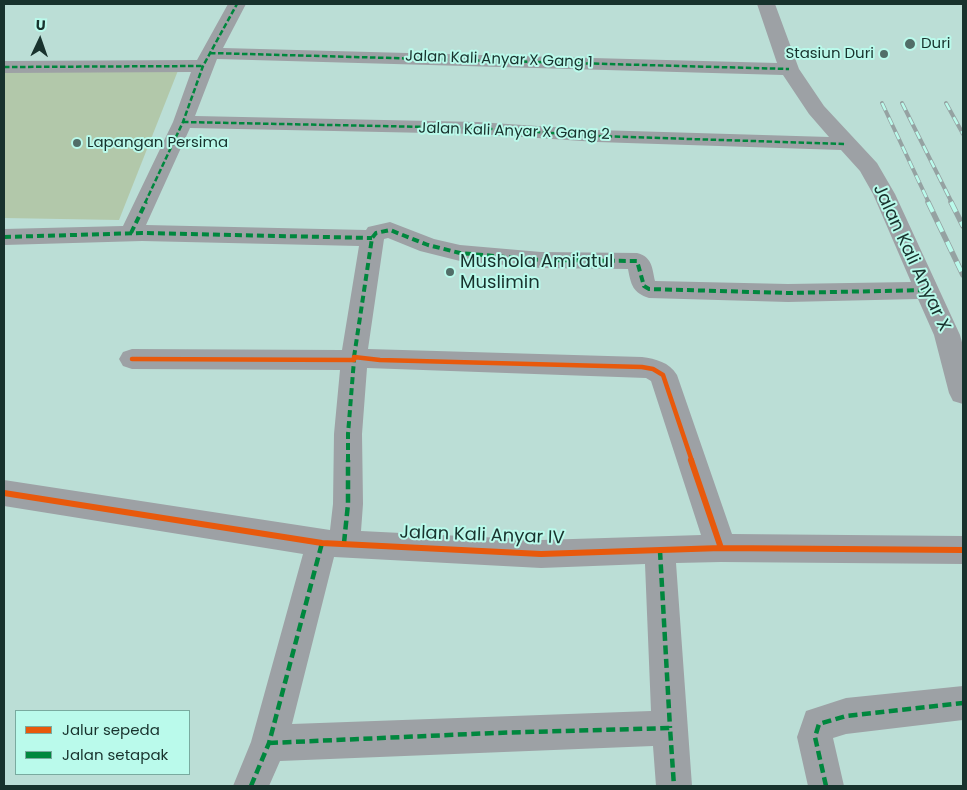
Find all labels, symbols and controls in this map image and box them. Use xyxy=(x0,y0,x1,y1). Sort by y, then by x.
north arrow xyxy=(15,15,65,65)
text: U xyxy=(35,15,46,35)
place label: Duri xyxy=(921,35,950,53)
marker: Duri xyxy=(903,37,917,51)
place label: Stasiun Duri xyxy=(785,45,874,63)
street label: Jalan Kali Anyar X Gang 1 xyxy=(405,48,593,72)
marker: Stasiun Duri xyxy=(878,48,890,60)
street label: Jalan Kali Anyar X Gang 2 xyxy=(418,120,610,144)
place label: Lapangan Persima xyxy=(87,134,228,152)
marker: Lapangan Persima xyxy=(71,137,83,149)
street label: Jalan Kali Anyar X xyxy=(867,181,955,335)
place label: Mushola Ami'atul Muslimin xyxy=(460,251,613,294)
marker: Mushola Ami'atul Muslimin xyxy=(444,266,456,278)
street label: Jalan Kali Anyar IV xyxy=(399,522,565,550)
legend xyxy=(15,710,190,775)
text: Jalur sepeda xyxy=(62,719,160,740)
text: Jalan setapak xyxy=(62,744,168,765)

